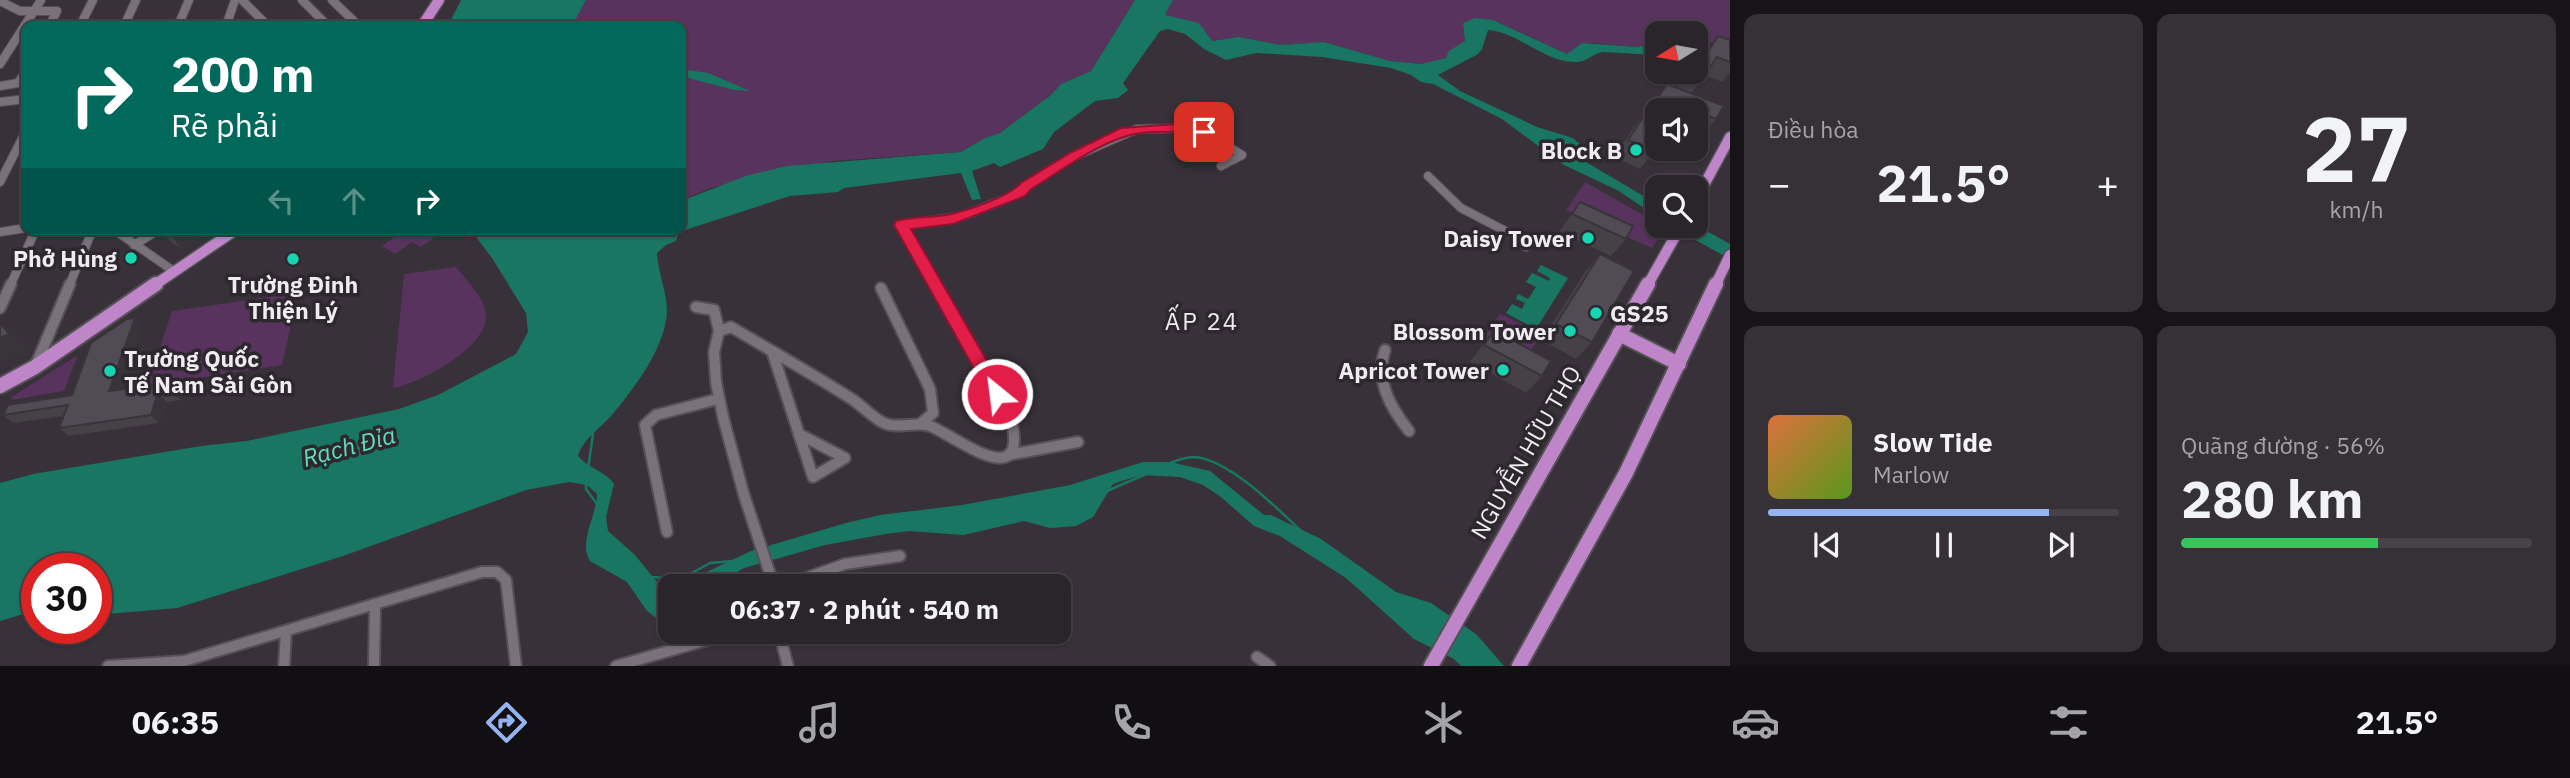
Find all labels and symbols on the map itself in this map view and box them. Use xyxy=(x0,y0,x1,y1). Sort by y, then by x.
north arrow xyxy=(1645,21,1708,84)
pin xyxy=(1174,102,1234,162)
place label: Block B xyxy=(1541,135,1622,165)
marker: Block B xyxy=(1628,142,1644,158)
place label: Daisy Tower xyxy=(1443,223,1574,253)
marker: Daisy Tower xyxy=(1580,230,1596,246)
place label: Phở Hùng xyxy=(13,243,117,273)
marker: Phở Hùng xyxy=(123,250,139,266)
marker: Trường Đinh Thiện Lý xyxy=(285,251,301,267)
place label: Trường Đinh Thiện Lý xyxy=(228,269,358,325)
place label: GS25 xyxy=(1610,298,1669,328)
district label: ẤP 24 xyxy=(1165,303,1239,337)
marker: GS25 xyxy=(1588,305,1604,321)
place label: Blossom Tower xyxy=(1393,316,1556,346)
marker: Blossom Tower xyxy=(1562,323,1578,339)
place label: Trường Quốc Tế Nam Sài Gòn xyxy=(124,343,293,399)
place label: Apricot Tower xyxy=(1339,355,1489,385)
position arrow xyxy=(960,357,1034,431)
street label: NGUYỄN HỮU THỌ xyxy=(1462,359,1587,544)
marker: Apricot Tower xyxy=(1495,362,1511,378)
marker: Trường Quốc Tế Nam Sài Gòn xyxy=(102,363,118,379)
water label: Rạch Đỉa xyxy=(299,418,399,474)
speed limit sign: 30 xyxy=(21,553,112,644)

